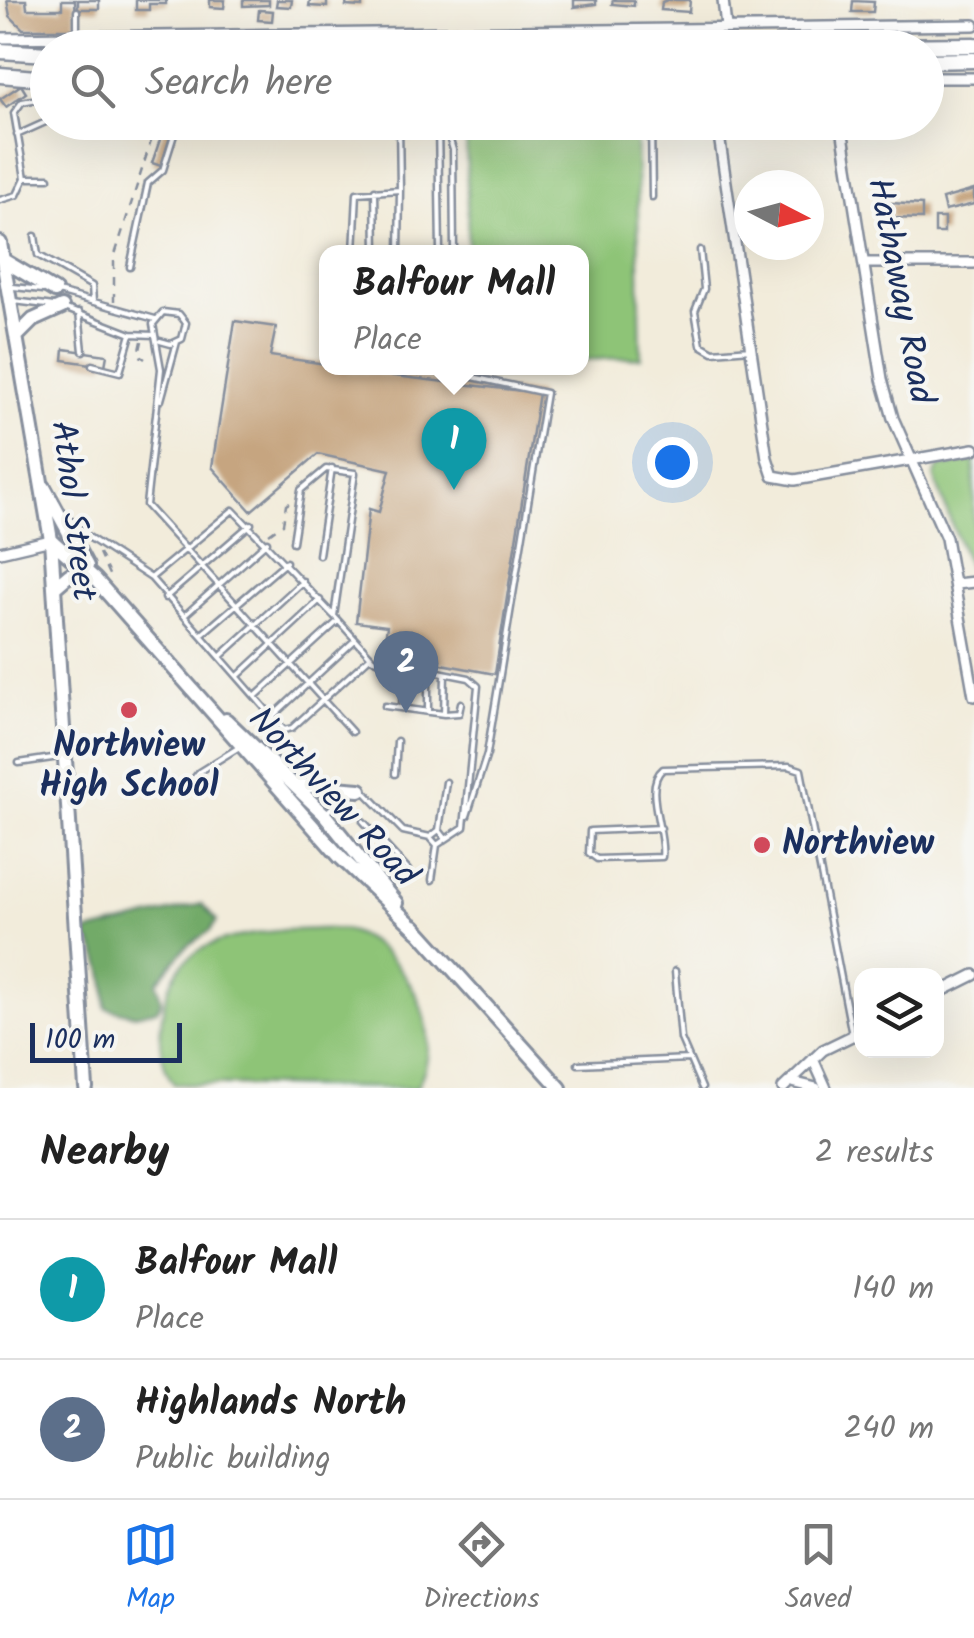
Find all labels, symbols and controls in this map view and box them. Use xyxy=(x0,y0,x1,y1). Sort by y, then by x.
search box xyxy=(30,30,944,140)
text: Search here xyxy=(145,55,332,115)
icon: search xyxy=(65,58,120,113)
north arrow xyxy=(734,170,824,260)
street label: Hathaway Road xyxy=(850,173,949,410)
popup xyxy=(319,245,589,375)
text: Balfour Mall xyxy=(353,255,555,315)
text: Place xyxy=(353,315,422,366)
pin: 1 xyxy=(422,408,486,490)
street label: Athol Street xyxy=(33,418,111,605)
your location xyxy=(647,437,698,488)
pin: 2 xyxy=(374,630,438,713)
street label: Northview Road xyxy=(233,695,432,902)
marker: Northview High School xyxy=(118,699,140,721)
place label: Northview High School xyxy=(39,719,219,815)
place label: Northview xyxy=(782,817,935,873)
marker: Northview xyxy=(751,834,773,856)
map controls xyxy=(854,968,944,1058)
button: layers xyxy=(854,968,944,1058)
scale bar xyxy=(30,1018,182,1062)
text: 100 m xyxy=(45,1018,115,1063)
text: Nearby xyxy=(40,1120,169,1187)
text: 2 results xyxy=(815,1128,934,1179)
text: Balfour Mall xyxy=(135,1234,337,1294)
text: 1 xyxy=(68,1264,77,1315)
text: 140 m xyxy=(852,1264,934,1315)
text: Place xyxy=(135,1294,204,1345)
text: Highlands North xyxy=(135,1374,406,1434)
text: 2 xyxy=(63,1404,82,1455)
text: 240 m xyxy=(843,1404,934,1455)
text: Public building xyxy=(135,1434,331,1485)
tab: Map xyxy=(123,1517,178,1622)
tab: Directions xyxy=(423,1517,539,1622)
tab: Saved xyxy=(785,1517,851,1622)

